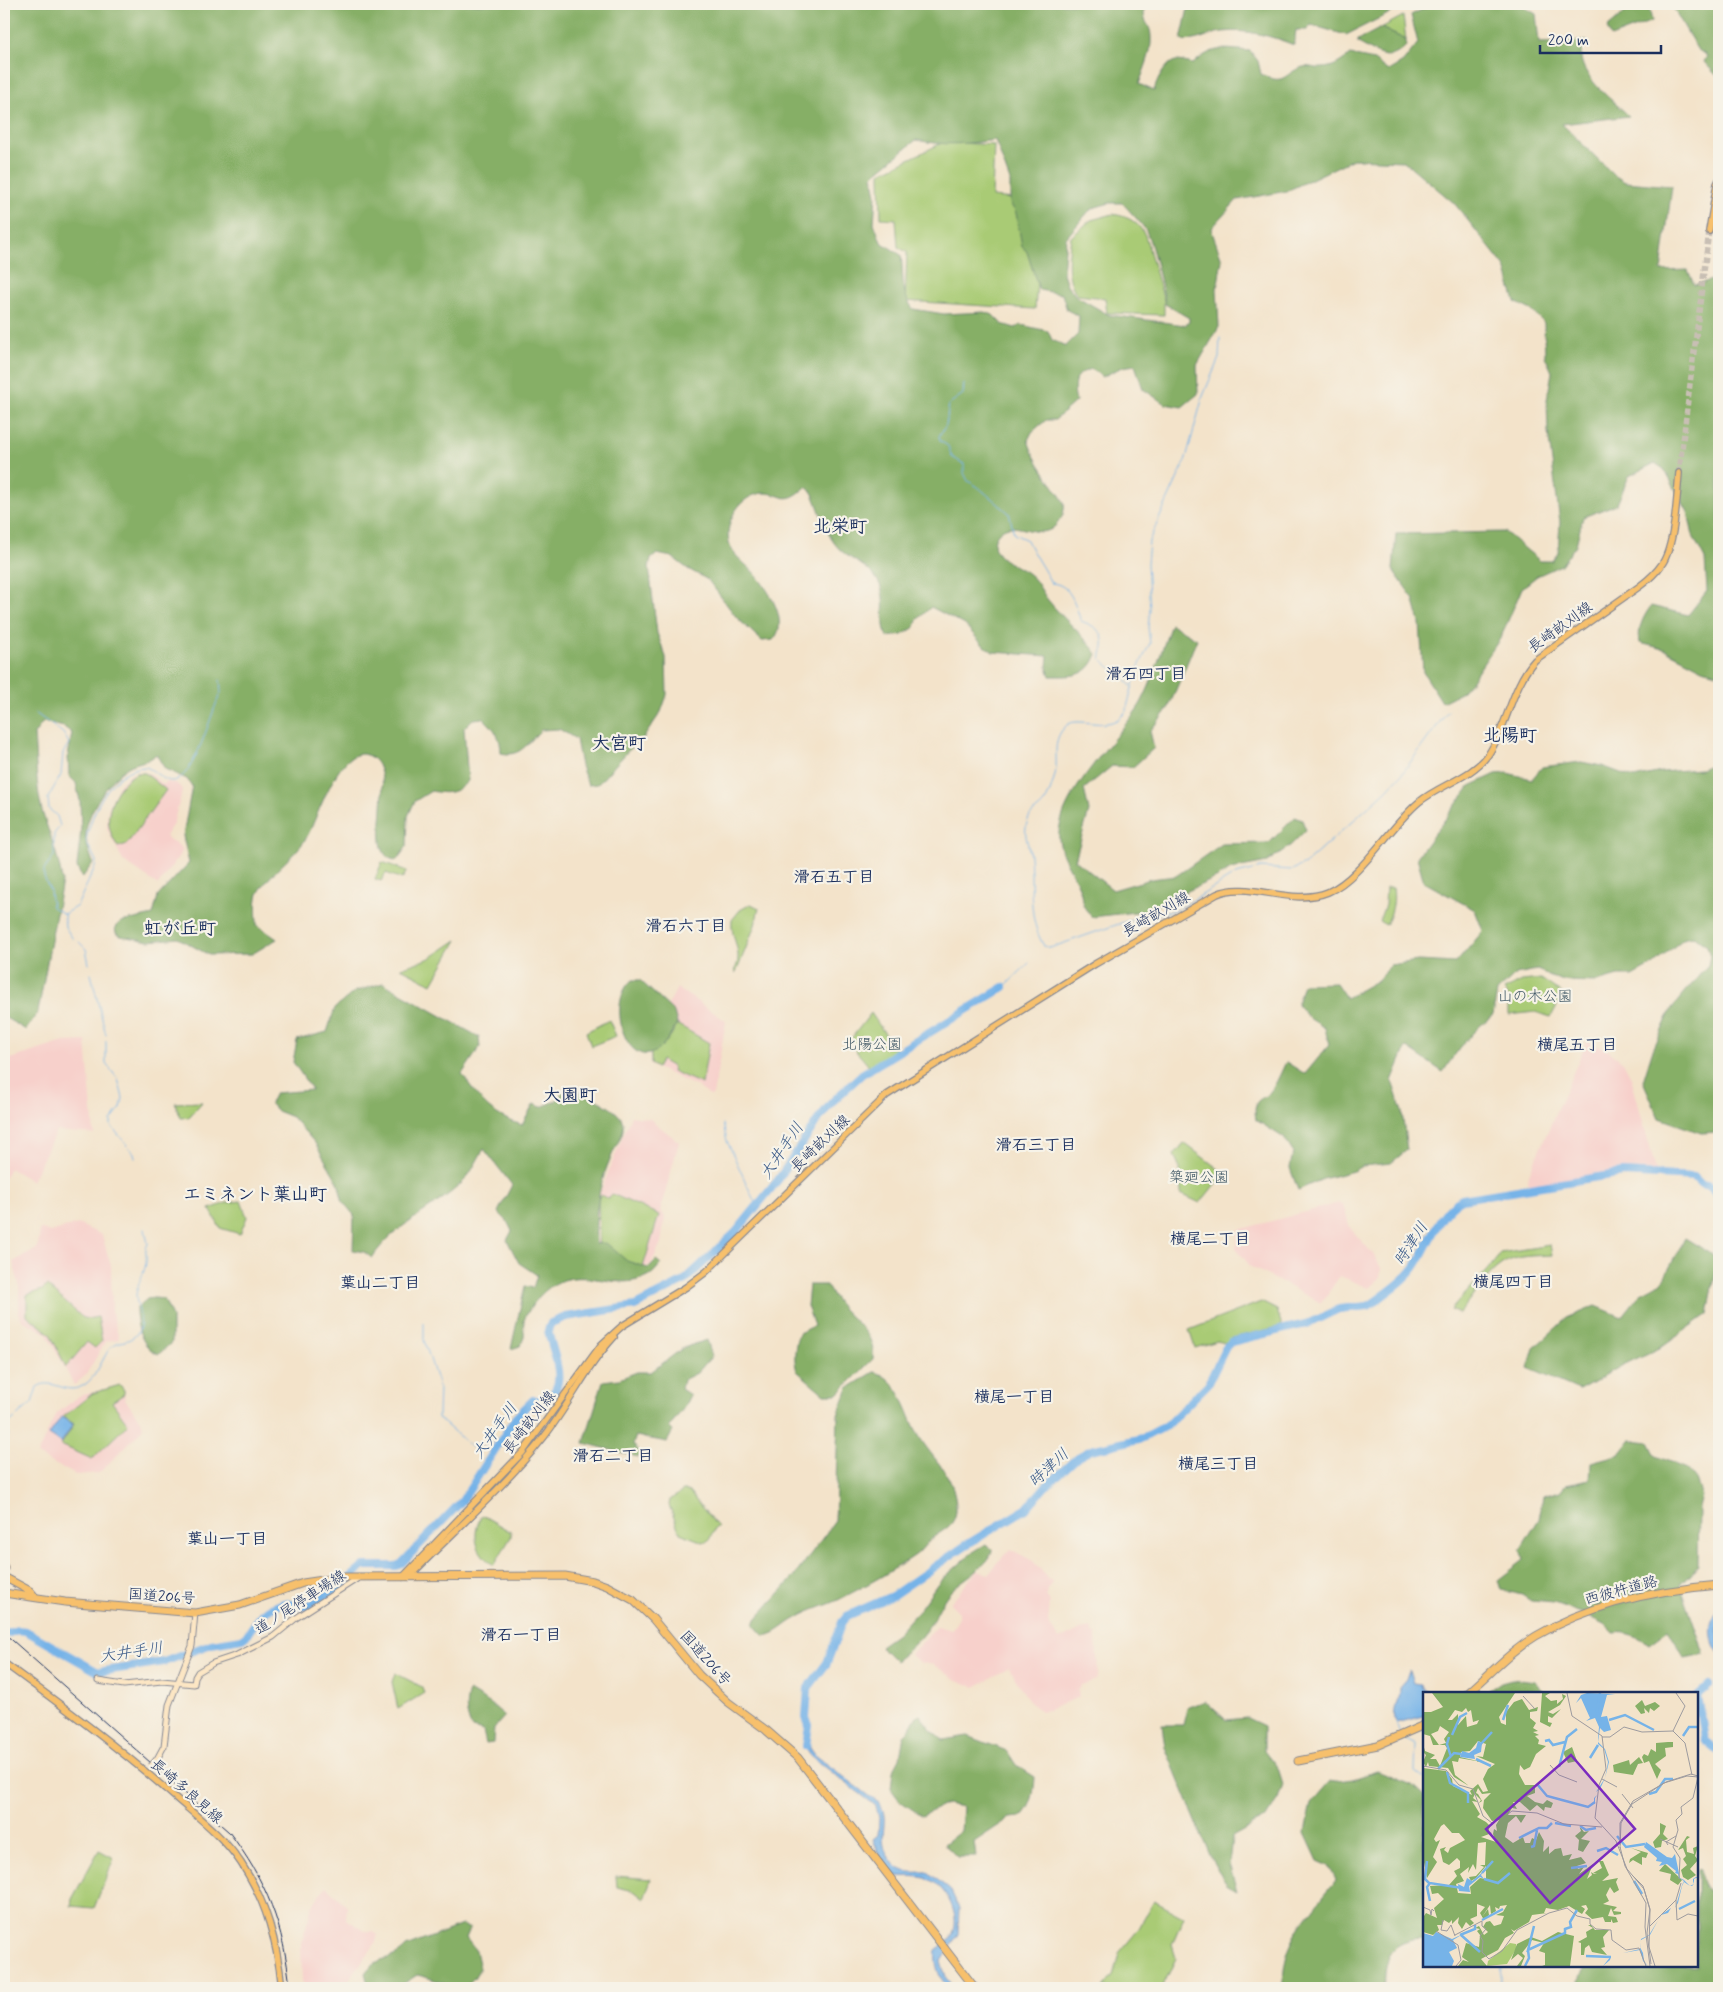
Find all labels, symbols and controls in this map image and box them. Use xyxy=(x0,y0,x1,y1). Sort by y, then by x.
scale bar xyxy=(1540,22,1662,54)
text: 200 m xyxy=(1548,31,1589,51)
district label: 北栄町 xyxy=(813,515,867,539)
street label: 長崎畝刈線 xyxy=(1524,598,1597,658)
district label: 滑石四丁目 xyxy=(1106,664,1186,685)
district label: 北陽町 xyxy=(1483,724,1537,748)
district label: 大宮町 xyxy=(592,732,646,756)
district label: 滑石五丁目 xyxy=(794,867,874,888)
street label: 長崎畝刈線 xyxy=(1119,887,1194,942)
district label: 滑石六丁目 xyxy=(646,916,726,937)
district label: 虹が丘町 xyxy=(144,917,216,941)
park label: 山の木公園 xyxy=(1497,987,1573,1007)
park label: 北陽公園 xyxy=(842,1035,902,1055)
district label: 横尾五丁目 xyxy=(1537,1035,1617,1056)
district label: 大園町 xyxy=(543,1084,597,1108)
street label: 長崎畝刈線 xyxy=(787,1110,855,1177)
water label: 大井手川 xyxy=(756,1118,809,1183)
district label: 滑石三丁目 xyxy=(996,1135,1076,1156)
park label: 築廻公園 xyxy=(1169,1168,1229,1188)
district label: エミネント葉山町 xyxy=(183,1183,327,1207)
water label: 時津川 xyxy=(1389,1218,1433,1270)
district label: 横尾二丁目 xyxy=(1170,1229,1250,1250)
district label: 横尾四丁目 xyxy=(1473,1272,1553,1293)
district label: 葉山二丁目 xyxy=(340,1273,420,1294)
street label: 長崎畝刈線 xyxy=(499,1387,561,1458)
district label: 横尾一丁目 xyxy=(974,1387,1054,1408)
water label: 大井手川 xyxy=(468,1399,523,1463)
water label: 時津川 xyxy=(1024,1444,1074,1492)
district label: 滑石二丁目 xyxy=(573,1446,653,1467)
district label: 横尾三丁目 xyxy=(1178,1454,1258,1475)
district label: 葉山一丁目 xyxy=(187,1529,267,1550)
street label: 道ノ尾停車場線 xyxy=(251,1566,350,1640)
street label: 西彼杵道路 xyxy=(1582,1572,1660,1610)
street label: 国道206号 xyxy=(127,1585,197,1609)
district label: 滑石一丁目 xyxy=(481,1625,561,1646)
street label: 国道206号 xyxy=(675,1627,735,1691)
water label: 大井手川 xyxy=(98,1638,164,1667)
inset map xyxy=(1423,1692,1698,1967)
street label: 長崎多良見線 xyxy=(146,1755,227,1829)

